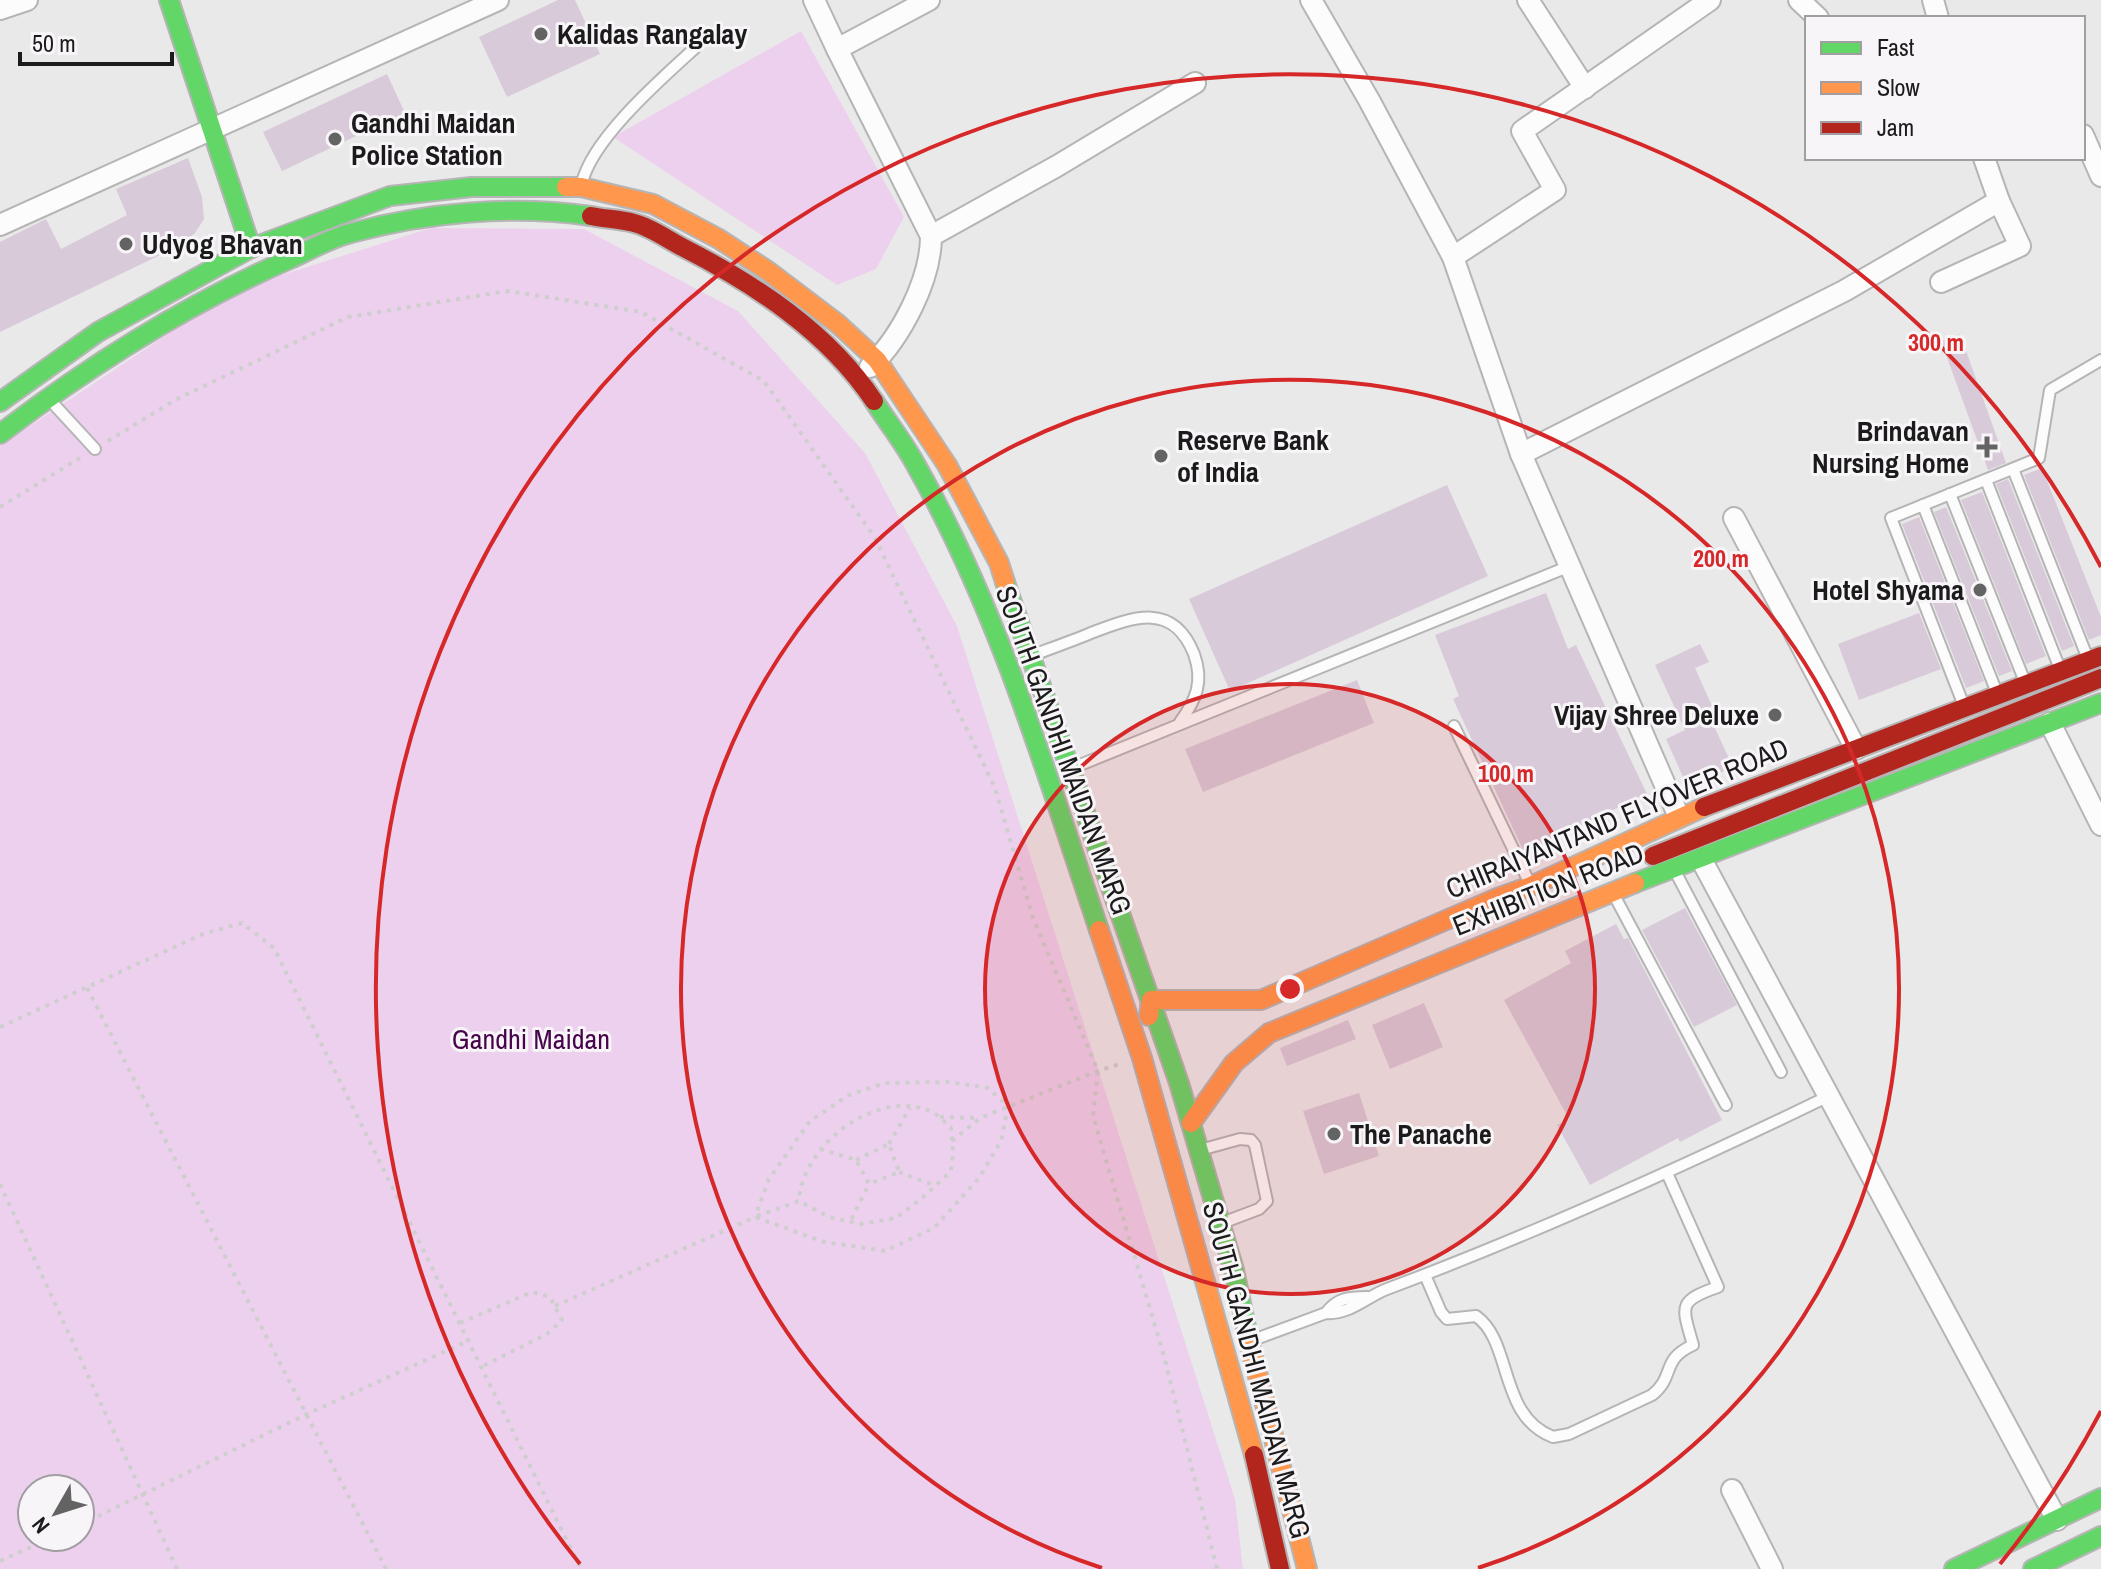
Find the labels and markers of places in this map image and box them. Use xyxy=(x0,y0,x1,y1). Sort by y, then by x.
place label: Kalidas Rangalay xyxy=(557,15,747,53)
marker: Kalidas Rangalay xyxy=(532,25,550,43)
place label: Gandhi Maidan Police Station xyxy=(351,104,516,174)
marker: Gandhi Maidan Police Station xyxy=(326,130,344,148)
place label: Udyog Bhavan xyxy=(142,225,303,263)
marker: Udyog Bhavan xyxy=(117,235,135,253)
place label: Brindavan Nursing Home xyxy=(1812,412,1969,482)
place label: Reserve Bank of India xyxy=(1177,421,1329,491)
marker: Brindavan Nursing Home xyxy=(1976,436,1998,458)
marker: Reserve Bank of India xyxy=(1152,447,1170,465)
place label: Hotel Shyama xyxy=(1812,571,1964,609)
marker: Hotel Shyama xyxy=(1971,581,1989,599)
place label: Vijay Shree Deluxe xyxy=(1554,696,1759,734)
marker: Vijay Shree Deluxe xyxy=(1766,706,1784,724)
centre of rings xyxy=(1276,975,1304,1003)
place label: The Panache xyxy=(1350,1115,1492,1153)
marker: The Panache xyxy=(1325,1125,1343,1143)

